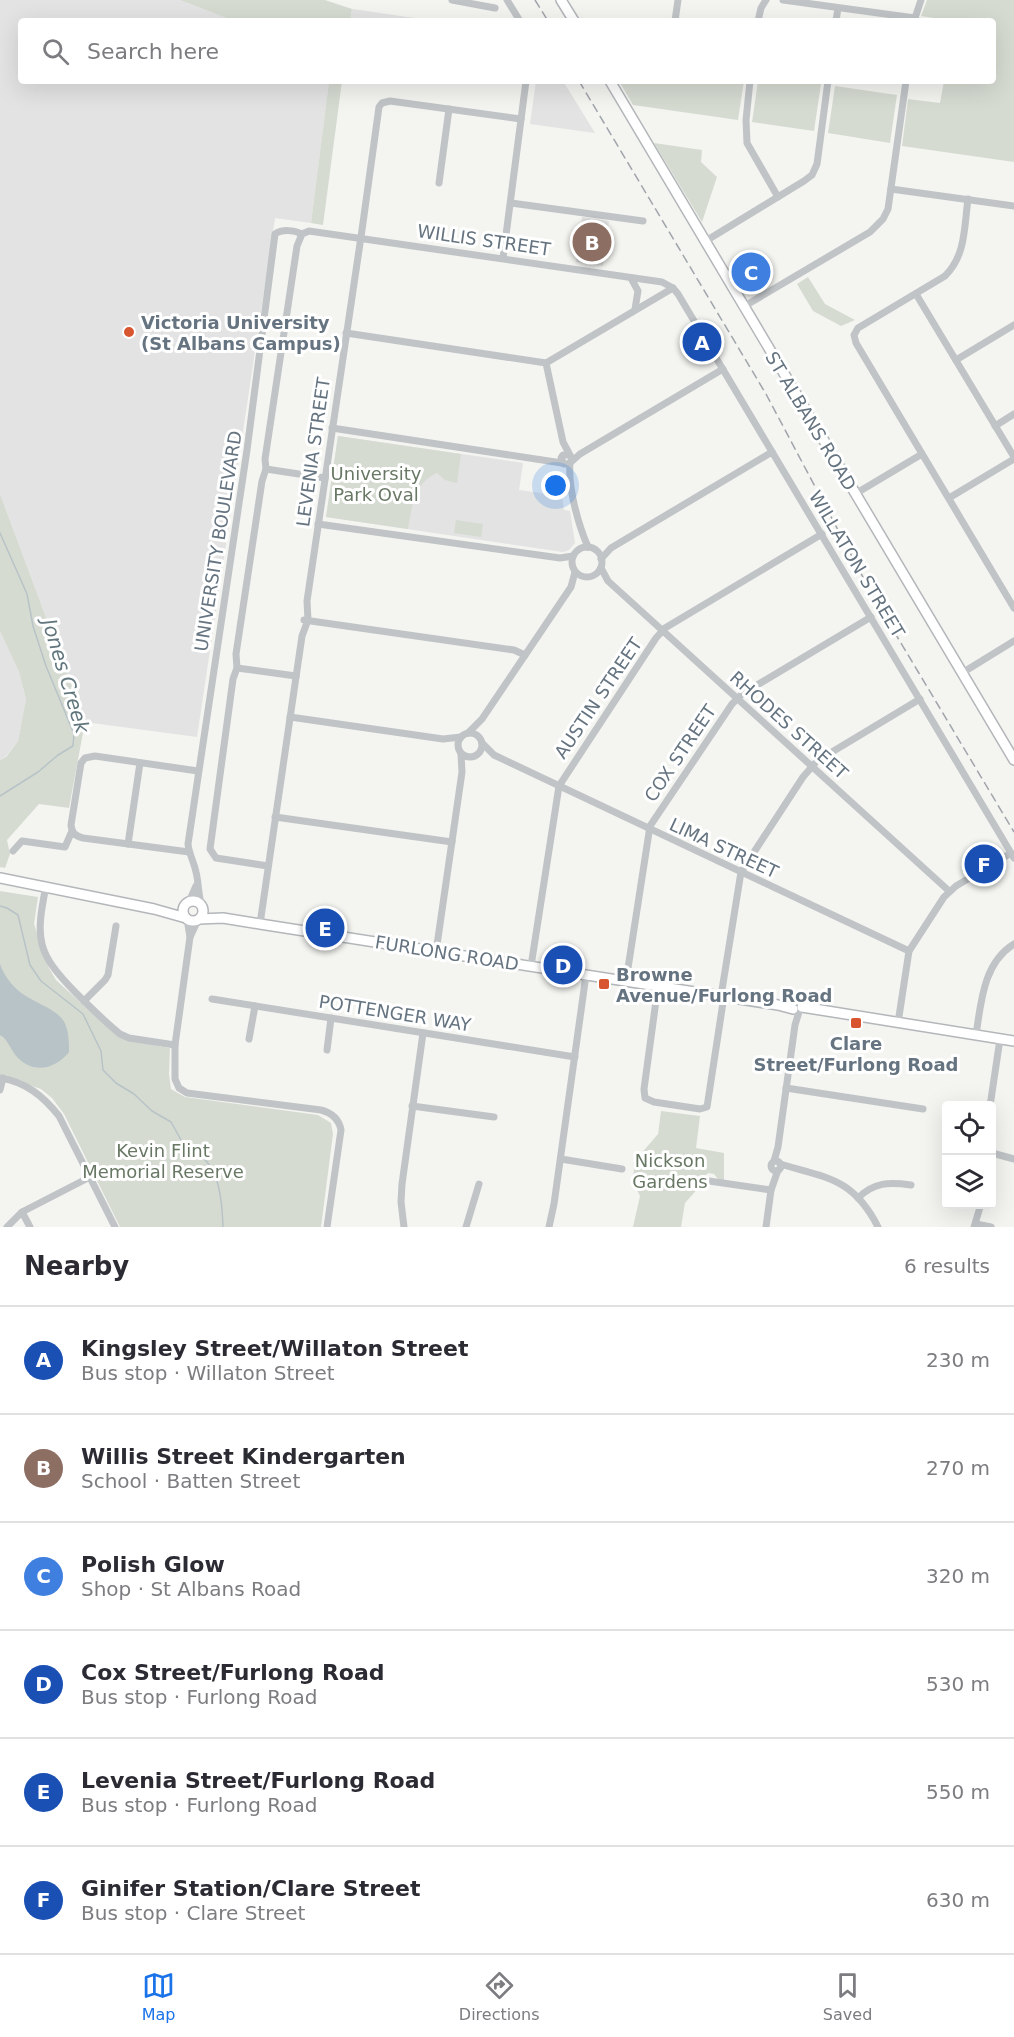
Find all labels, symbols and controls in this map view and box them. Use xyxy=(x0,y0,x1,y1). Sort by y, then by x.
search box xyxy=(18,18,996,84)
icon: search xyxy=(39,35,72,68)
text: Search here xyxy=(87,39,219,64)
street label: WILLIS STREET xyxy=(416,220,553,260)
pin: B xyxy=(572,220,612,264)
pin: C xyxy=(732,250,771,294)
place label: Victoria University (St Albans Campus) xyxy=(141,312,341,354)
pin: A xyxy=(682,320,722,364)
marker: Victoria University (St Albans Campus) xyxy=(122,325,136,339)
street label: ST ALBANS ROAD xyxy=(761,348,861,494)
street label: LEVENIA STREET xyxy=(292,375,334,528)
street label: UNIVERSITY BOULEVARD xyxy=(190,429,246,653)
park label: University Park Oval xyxy=(331,463,422,505)
your location xyxy=(541,471,570,500)
street label: WILLATON STREET xyxy=(805,487,910,642)
water label: Jones Creek xyxy=(36,612,95,737)
street label: AUSTIN STREET xyxy=(550,633,647,762)
street label: RHODES STREET xyxy=(726,667,853,784)
street label: COX STREET xyxy=(640,700,721,805)
street label: LIMA STREET xyxy=(666,814,783,883)
pin: F xyxy=(964,842,1004,886)
pin: E xyxy=(306,906,344,950)
street label: FURLONG ROAD xyxy=(374,931,520,975)
pin: D xyxy=(544,942,582,988)
place label: Browne Avenue/Furlong Road xyxy=(616,964,833,1006)
marker: Browne Avenue/Furlong Road xyxy=(597,977,611,991)
street label: POTTENGER WAY xyxy=(317,991,474,1036)
marker: Clare Street/Furlong Road xyxy=(849,1016,863,1030)
place label: Clare Street/Furlong Road xyxy=(754,1033,958,1075)
map controls xyxy=(942,1101,996,1209)
button: locate xyxy=(942,1101,996,1155)
park label: Kevin Flint Memorial Reserve xyxy=(82,1140,244,1182)
park label: Nickson Gardens xyxy=(632,1150,708,1192)
button: layers xyxy=(942,1155,996,1209)
text: Nearby xyxy=(24,1251,129,1281)
text: 6 results xyxy=(904,1254,990,1278)
text: Kingsley Street/Willaton Street xyxy=(81,1336,468,1361)
text: A xyxy=(36,1348,51,1372)
text: 230 m xyxy=(926,1348,990,1372)
text: Bus stop · Willaton Street xyxy=(81,1361,335,1385)
text: Willis Street Kindergarten xyxy=(81,1444,406,1469)
text: B xyxy=(36,1456,51,1480)
text: 270 m xyxy=(926,1456,990,1480)
text: School · Batten Street xyxy=(81,1469,300,1493)
text: Polish Glow xyxy=(81,1552,225,1577)
text: C xyxy=(36,1564,51,1588)
text: 320 m xyxy=(926,1564,990,1588)
text: Shop · St Albans Road xyxy=(81,1577,301,1601)
text: Cox Street/Furlong Road xyxy=(81,1660,385,1685)
text: D xyxy=(35,1672,52,1696)
text: 530 m xyxy=(926,1672,990,1696)
text: Bus stop · Furlong Road xyxy=(81,1685,317,1709)
text: Levenia Street/Furlong Road xyxy=(81,1768,435,1793)
text: E xyxy=(37,1780,50,1804)
text: 550 m xyxy=(926,1780,990,1804)
text: Bus stop · Furlong Road xyxy=(81,1793,317,1817)
text: Ginifer Station/Clare Street xyxy=(81,1876,420,1901)
text: F xyxy=(37,1888,50,1912)
text: 630 m xyxy=(926,1888,990,1912)
text: Bus stop · Clare Street xyxy=(81,1901,305,1925)
tab: Map xyxy=(142,1969,175,2024)
tab: Directions xyxy=(459,1969,539,2024)
tab: Saved xyxy=(823,1969,872,2024)

